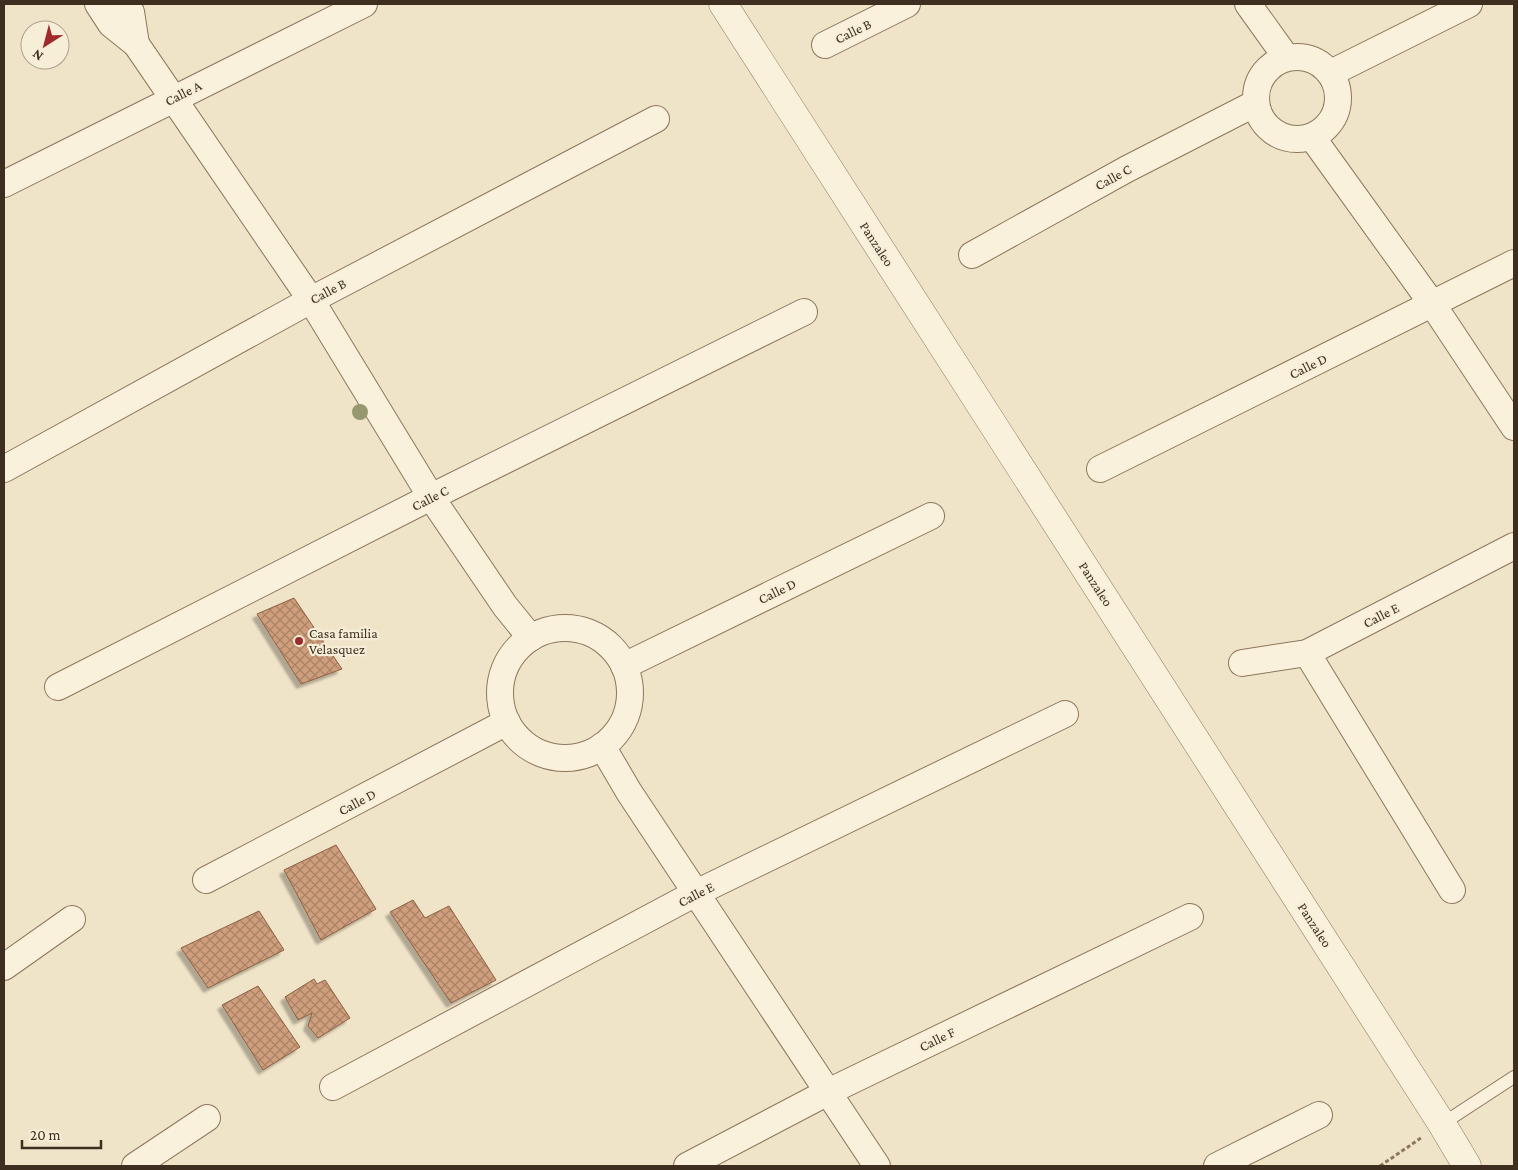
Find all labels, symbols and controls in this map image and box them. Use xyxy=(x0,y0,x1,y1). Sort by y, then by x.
street label: Calle B xyxy=(832,15,874,47)
north arrow xyxy=(20,20,70,70)
text: N xyxy=(28,46,46,65)
street label: Calle A xyxy=(162,77,204,109)
street label: Calle C xyxy=(1092,161,1134,193)
street label: Panzaleo xyxy=(857,219,897,269)
street label: Calle B xyxy=(307,275,349,307)
street label: Calle D xyxy=(1286,350,1330,382)
street label: Calle C xyxy=(409,482,451,514)
street label: Panzaleo xyxy=(1076,559,1116,609)
street label: Calle D xyxy=(755,575,799,607)
street label: Calle E xyxy=(1360,599,1402,631)
place label: Casa familia Velasquez xyxy=(309,625,378,657)
marker: Casa familia Velasquez xyxy=(293,635,305,647)
street label: Calle D xyxy=(336,786,378,818)
street label: Calle E xyxy=(675,878,717,910)
street label: Panzaleo xyxy=(1295,900,1335,950)
street label: Calle F xyxy=(917,1024,958,1054)
scale bar xyxy=(22,1118,101,1150)
text: 20 m xyxy=(30,1127,61,1143)

